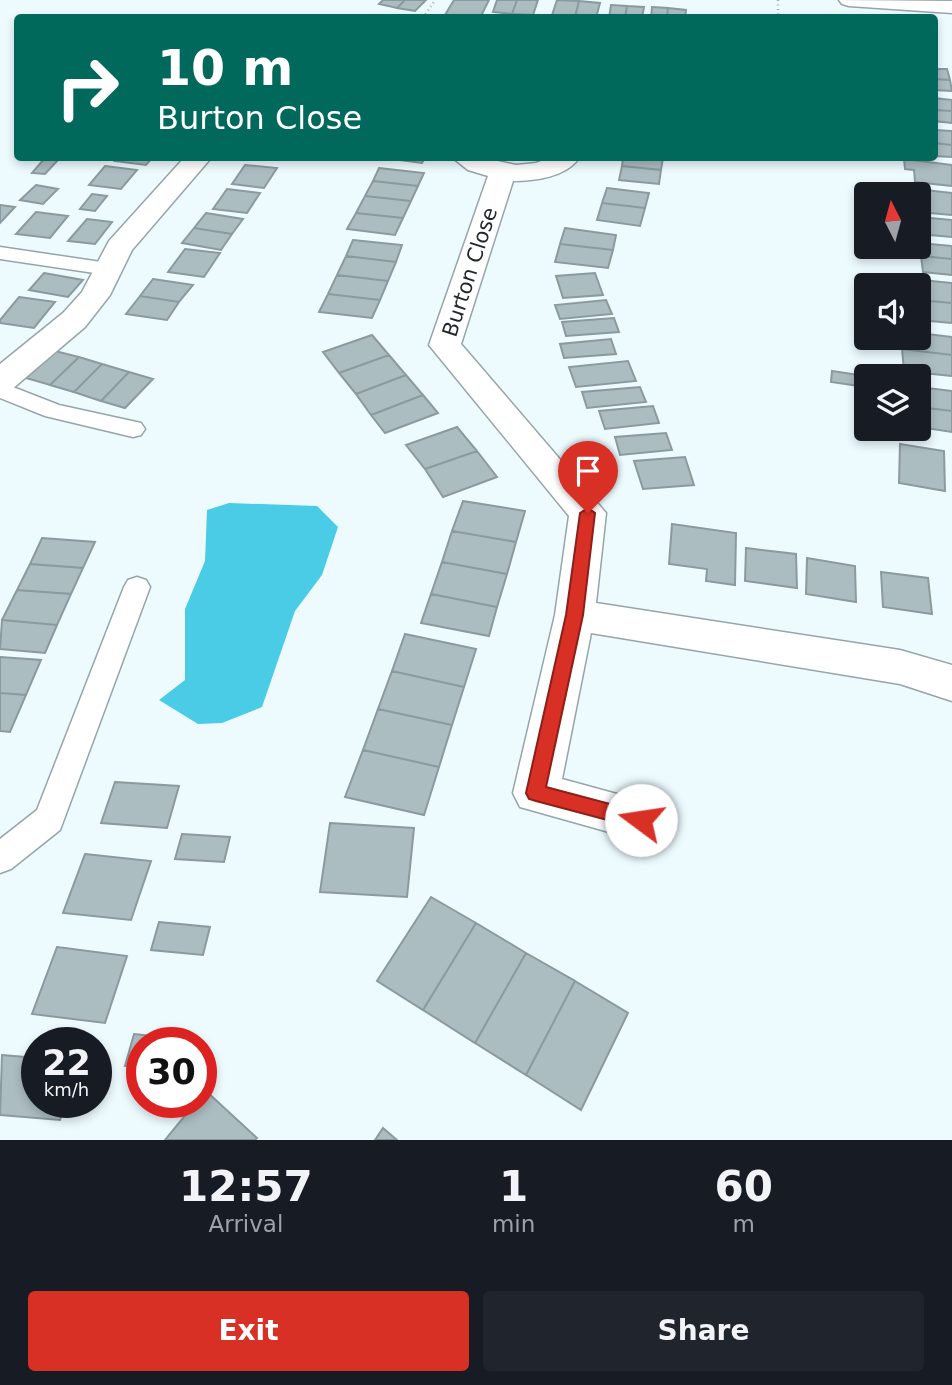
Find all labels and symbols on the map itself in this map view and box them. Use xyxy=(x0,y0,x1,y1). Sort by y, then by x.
north arrow xyxy=(854,182,931,259)
street label: Burton Close xyxy=(438,204,502,340)
pin xyxy=(558,441,618,513)
position arrow xyxy=(604,783,678,857)
speed limit sign: 30 xyxy=(126,1027,217,1118)

